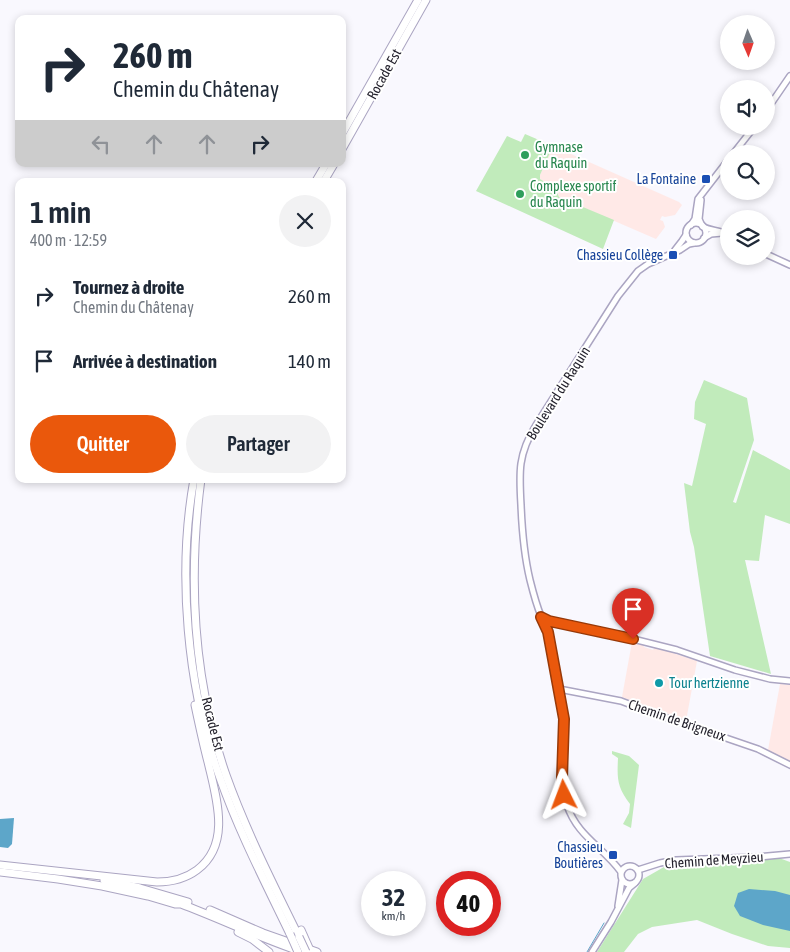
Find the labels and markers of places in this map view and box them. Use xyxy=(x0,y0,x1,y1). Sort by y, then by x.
place label: Gymnase du Raquin xyxy=(535,139,587,171)
marker: Gymnase du Raquin xyxy=(519,149,531,161)
place label: La Fontaine xyxy=(637,171,696,187)
marker: La Fontaine xyxy=(700,173,712,185)
place label: Complexe sportif du Raquin xyxy=(530,178,617,210)
marker: Complexe sportif du Raquin xyxy=(514,188,526,200)
place label: Chassieu Collège xyxy=(577,247,663,263)
marker: Chassieu Collège xyxy=(667,249,679,261)
pin xyxy=(612,588,654,639)
place label: Tour hertzienne xyxy=(669,675,749,691)
marker: Tour hertzienne xyxy=(653,677,665,689)
place label: Chassieu Boutières xyxy=(554,839,603,871)
marker: Chassieu Boutières xyxy=(607,849,619,861)

